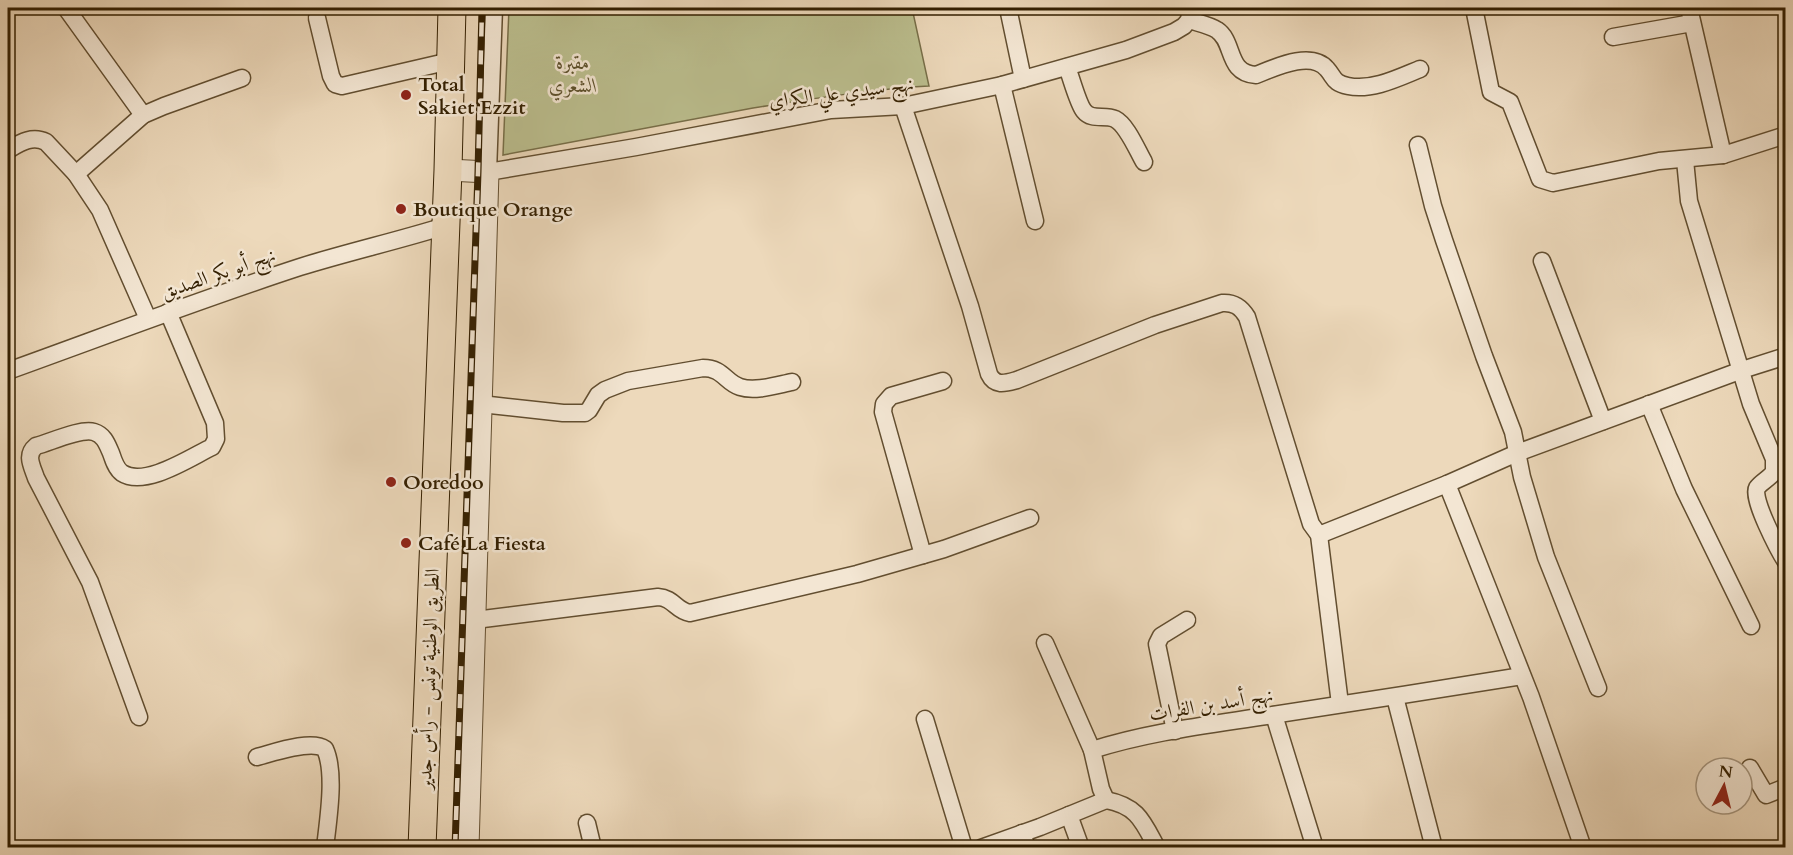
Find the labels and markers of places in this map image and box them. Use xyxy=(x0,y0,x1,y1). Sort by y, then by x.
place label: Total Sakiet Ezzit xyxy=(418,71,525,121)
marker: Total Sakiet Ezzit xyxy=(399,88,413,102)
place label: Boutique Orange xyxy=(413,196,573,223)
marker: Boutique Orange xyxy=(394,202,408,216)
place label: Ooredoo xyxy=(403,469,484,496)
marker: Ooredoo xyxy=(384,475,398,489)
place label: Café La Fiesta xyxy=(418,530,546,557)
marker: Café La Fiesta xyxy=(399,536,413,550)

